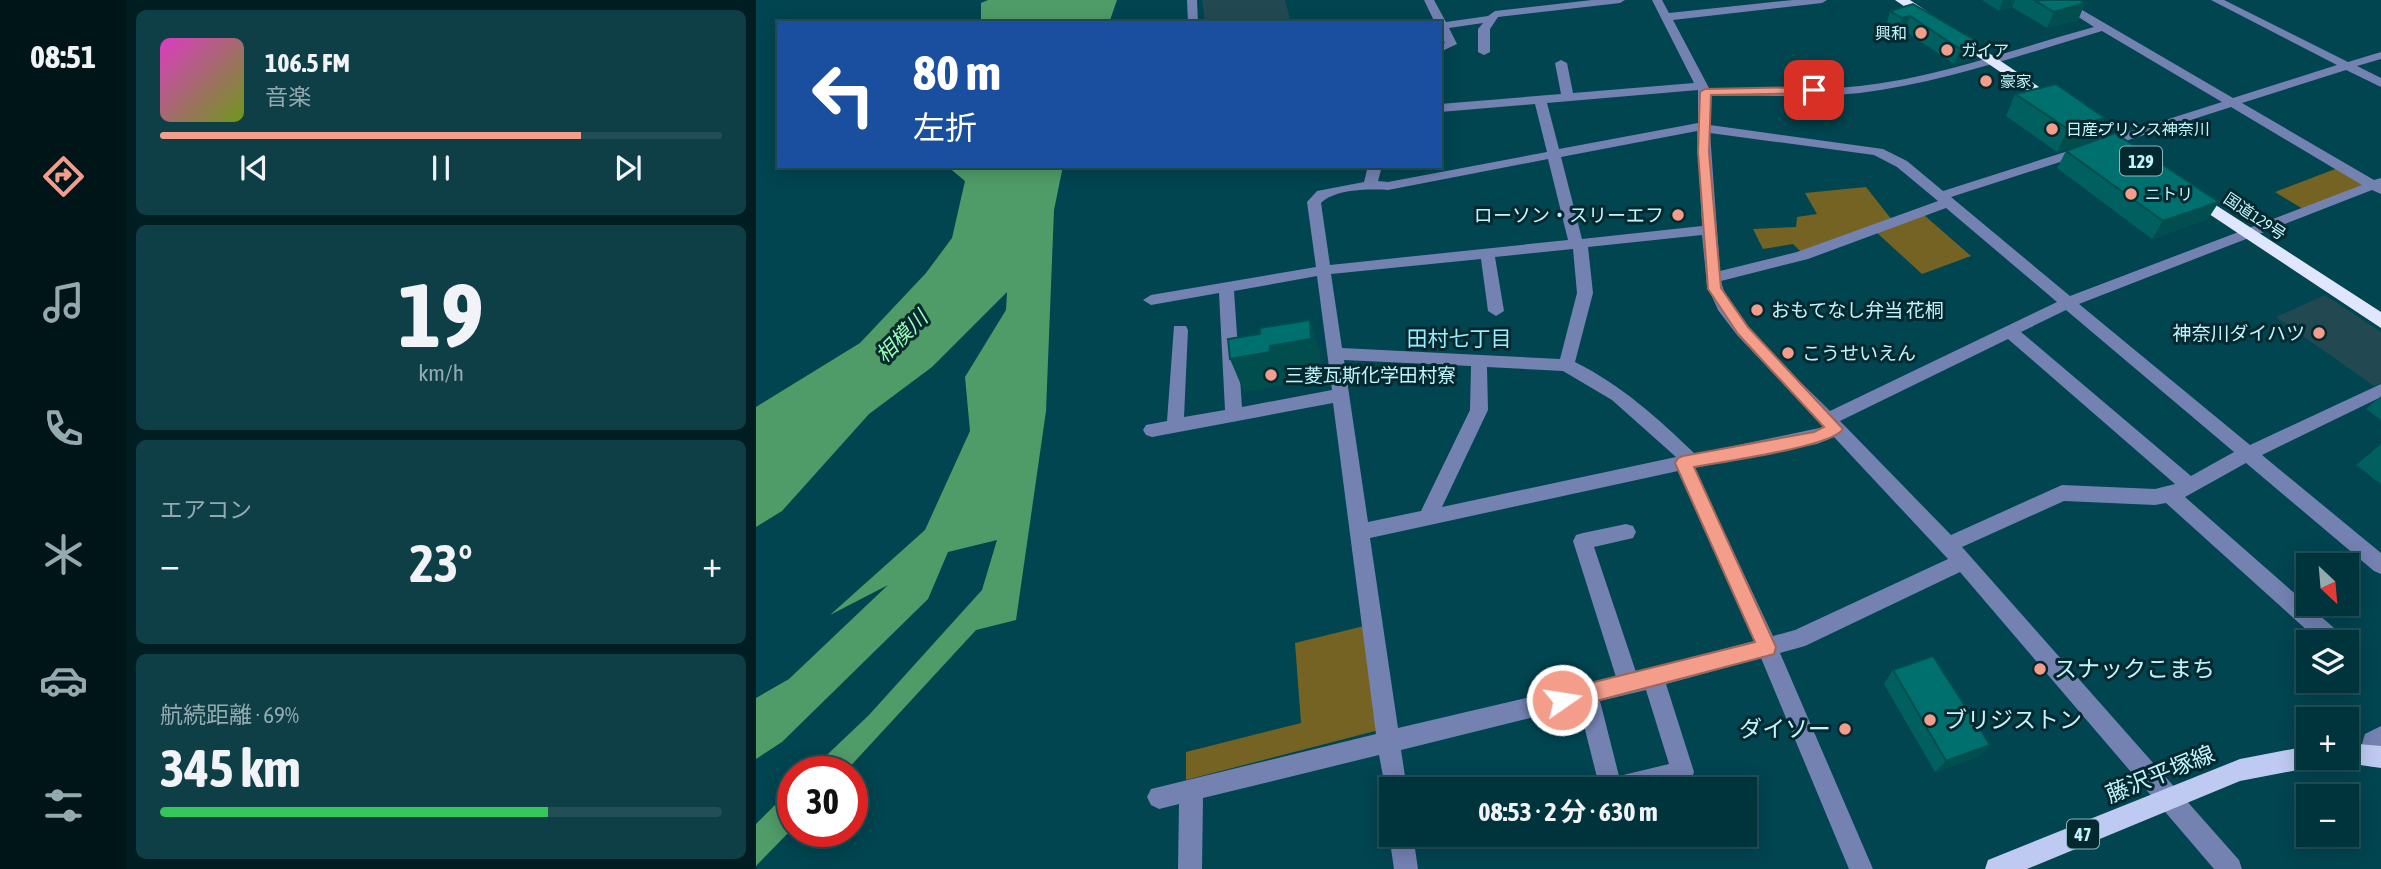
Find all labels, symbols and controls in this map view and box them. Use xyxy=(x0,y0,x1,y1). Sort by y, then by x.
place label: 興和 xyxy=(1875,24,1907,42)
marker: 興和 xyxy=(1913,25,1929,41)
text: 08:51 xyxy=(30,38,96,75)
place label: ガイア xyxy=(1961,41,2009,59)
marker: ガイア xyxy=(1939,42,1955,58)
text: 80 m xyxy=(913,44,1001,100)
text: 106.5 FM xyxy=(265,48,350,78)
icon: left xyxy=(798,49,889,140)
pin xyxy=(1784,60,1844,120)
icon: arrive xyxy=(1795,71,1833,109)
place label: 豪家 xyxy=(2000,72,2032,90)
marker: 豪家 xyxy=(1978,73,1994,89)
text: 音楽 xyxy=(265,84,311,110)
text: 左折 xyxy=(913,109,977,146)
place label: 日産プリンス神奈川 xyxy=(2066,120,2210,138)
marker: 日産プリンス神奈川 xyxy=(2044,121,2060,137)
road number: 129 xyxy=(2120,146,2162,176)
icon: previous xyxy=(235,149,273,187)
icon: pause xyxy=(422,149,460,187)
icon: next xyxy=(609,149,647,187)
icon: directions xyxy=(39,152,88,201)
place label: ニトリ xyxy=(2145,185,2193,203)
marker: ニトリ xyxy=(2123,186,2139,202)
street label: 国道129号 xyxy=(2221,189,2289,243)
place label: ローソン・スリーエフ xyxy=(1474,204,1664,226)
marker: ローソン・スリーエフ xyxy=(1670,207,1686,223)
text: 19 xyxy=(398,262,484,366)
icon: music xyxy=(39,278,88,327)
place label: おもてなし弁当 花桐 xyxy=(1771,299,1944,321)
marker: おもてなし弁当 花桐 xyxy=(1749,302,1765,318)
water label: 相模川 xyxy=(870,304,933,367)
place label: 神奈川ダイハツ xyxy=(2172,322,2305,344)
marker: 神奈川ダイハツ xyxy=(2311,325,2327,341)
district label: 田村七丁目 xyxy=(1407,326,1512,350)
place label: こうせいえん xyxy=(1802,342,1916,364)
marker: こうせいえん xyxy=(1780,345,1796,361)
text: km/h xyxy=(418,360,464,386)
place label: 三菱瓦斯化学田村寮 xyxy=(1285,364,1456,386)
marker: 三菱瓦斯化学田村寮 xyxy=(1263,367,1279,383)
icon: phone xyxy=(39,404,88,453)
text: エアコン xyxy=(160,497,252,523)
icon: climate xyxy=(39,530,88,579)
text: 23° xyxy=(409,533,473,593)
text: − xyxy=(160,542,180,585)
text: + xyxy=(702,542,722,585)
north arrow xyxy=(2296,553,2359,616)
map controls xyxy=(2296,553,2359,847)
button: layers xyxy=(2296,630,2359,693)
icon: car xyxy=(39,656,88,705)
place label: スナックこまち xyxy=(2054,656,2215,682)
marker: スナックこまち xyxy=(2032,661,2048,677)
position arrow xyxy=(1525,663,1599,737)
text: 航続距離 · 69% xyxy=(160,702,299,728)
place label: ブリジストン xyxy=(1944,707,2082,733)
button: + xyxy=(2296,707,2359,770)
marker: ブリジストン xyxy=(1922,712,1938,728)
place label: ダイソー xyxy=(1739,716,1831,742)
marker: ダイソー xyxy=(1837,721,1853,737)
text: 345 km xyxy=(160,738,301,798)
street label: 藤沢平塚線 xyxy=(2102,740,2218,808)
speed limit sign: 30 xyxy=(777,756,868,847)
icon: filters xyxy=(39,781,88,830)
button: − xyxy=(2296,784,2359,847)
text: 08:53 · 2 分 · 630 m xyxy=(1478,797,1658,827)
road number: 47 xyxy=(2067,820,2099,848)

